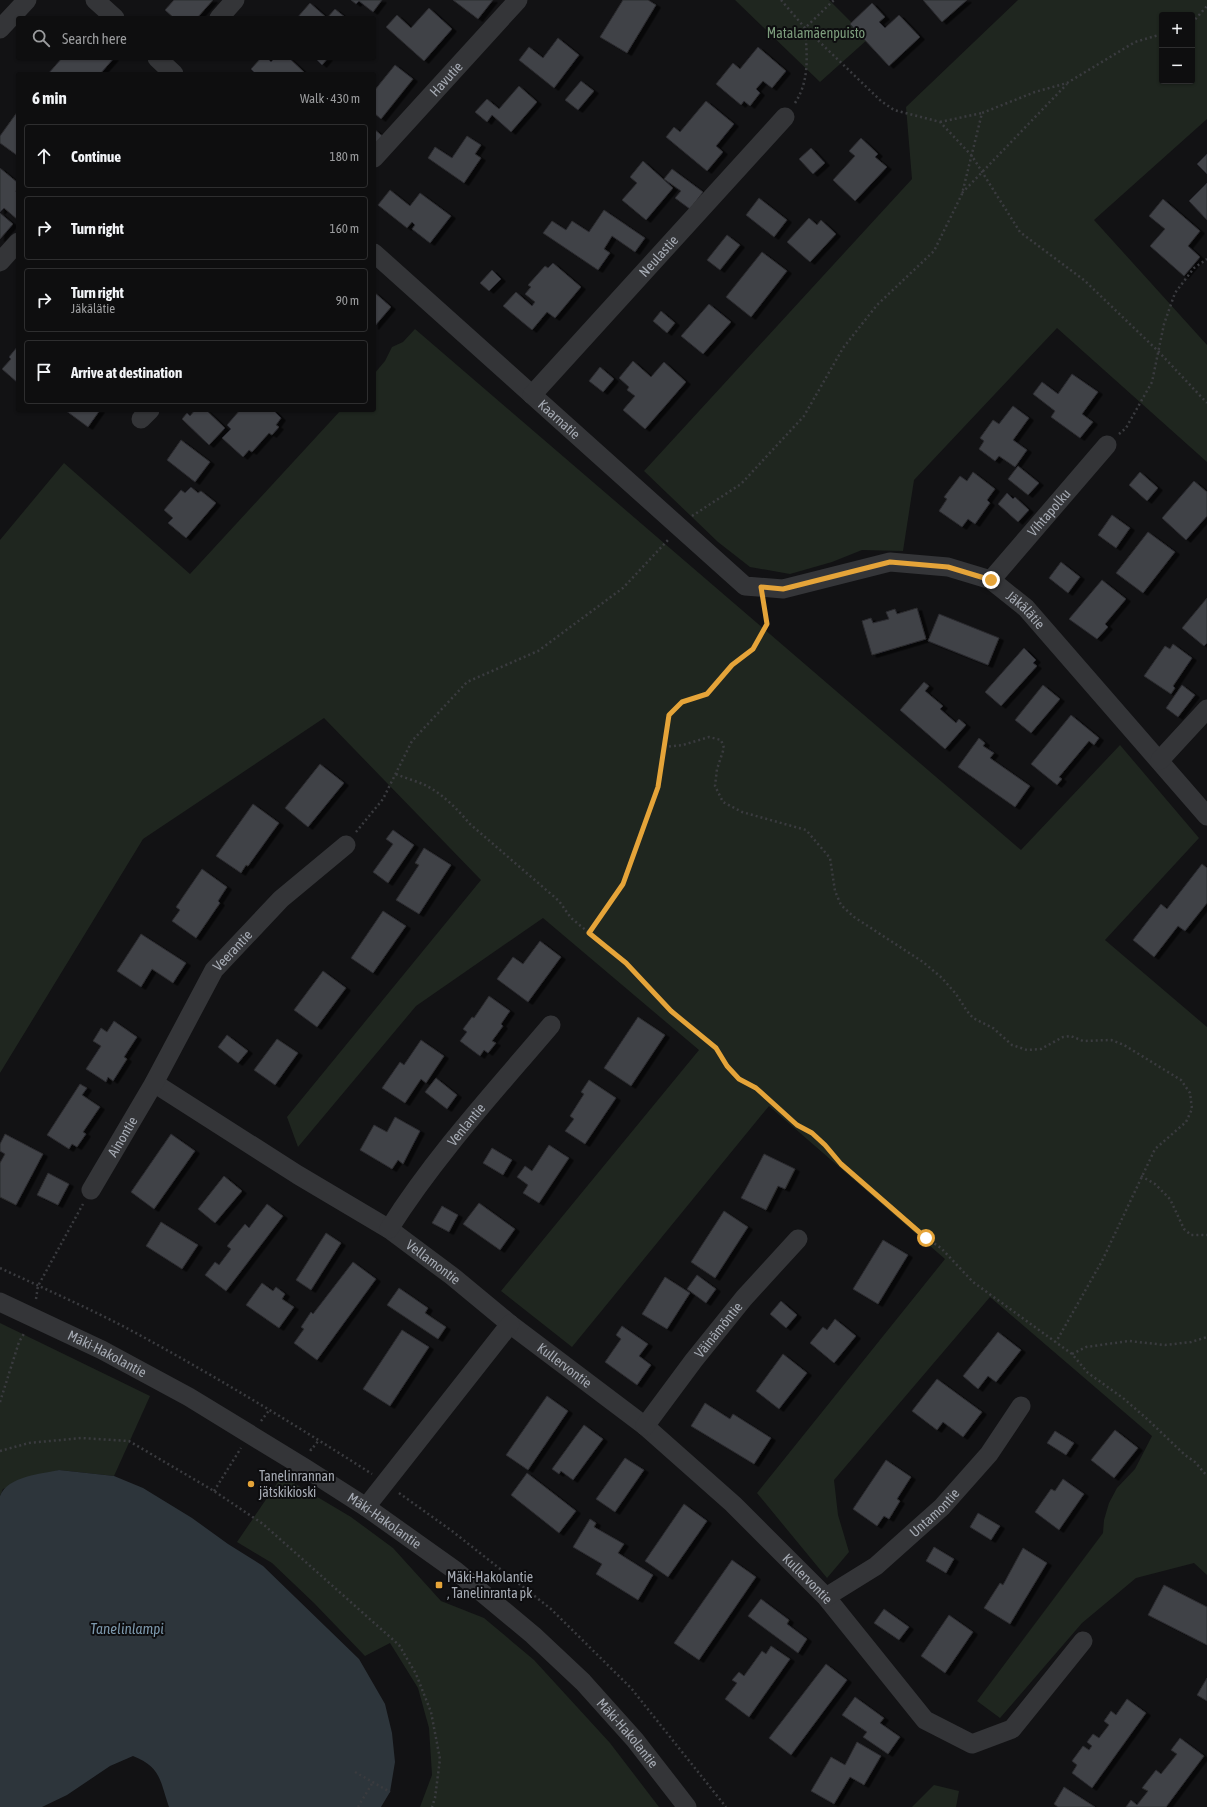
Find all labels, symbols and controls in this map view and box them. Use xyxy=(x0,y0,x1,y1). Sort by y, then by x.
map controls xyxy=(1159,12,1195,84)
button: + xyxy=(1159,12,1195,48)
search box xyxy=(16,16,376,60)
park label: Matalamäenpuisto xyxy=(767,25,865,41)
icon: search xyxy=(30,27,52,49)
text: Search here xyxy=(62,30,127,47)
button: − xyxy=(1159,48,1195,84)
street label: Havutie xyxy=(426,58,466,99)
text: 6 min xyxy=(32,88,67,108)
text: Walk · 430 m xyxy=(300,91,360,106)
icon: ahead xyxy=(33,145,55,167)
text: Continue xyxy=(71,148,121,165)
text: 180 m xyxy=(330,149,359,164)
icon: right xyxy=(33,217,55,239)
text: Turn right xyxy=(71,220,124,237)
text: 160 m xyxy=(330,221,359,236)
street label: Neulastie xyxy=(636,232,681,280)
text: Turn right xyxy=(71,284,124,301)
icon: right xyxy=(33,289,55,311)
text: 90 m xyxy=(336,293,359,308)
text: Jäkälätie xyxy=(71,301,115,316)
icon: arrive xyxy=(33,361,55,383)
text: Arrive at destination xyxy=(71,364,182,381)
street label: Kaarnatie xyxy=(535,396,584,442)
street label: Vihtapolku xyxy=(1024,486,1074,539)
route end xyxy=(982,571,1000,589)
street label: Jäkälätie xyxy=(1003,588,1048,632)
street label: Veerantie xyxy=(210,927,255,974)
street label: Venlantie xyxy=(444,1100,488,1149)
street label: Ainontie xyxy=(104,1114,140,1160)
route start xyxy=(917,1229,935,1247)
street label: Vellamontie xyxy=(403,1237,464,1288)
street label: Väinämöntie xyxy=(691,1299,746,1361)
street label: Mäki-Hakolantie xyxy=(65,1327,149,1381)
street label: Kullervontie xyxy=(534,1340,595,1391)
place label: Tanelinrannan jätskikioski xyxy=(258,1468,335,1500)
marker: Tanelinrannan jätskikioski xyxy=(246,1479,256,1489)
street label: Untamontie xyxy=(906,1485,963,1540)
street label: Mäki-Hakolantie xyxy=(345,1489,424,1552)
street label: Kullervontie xyxy=(779,1550,836,1607)
place label: Mäki-Hakolantie , Tanelinranta pk xyxy=(447,1569,533,1601)
marker: Mäki-Hakolantie , Tanelinranta pk xyxy=(434,1580,444,1590)
water label: Tanelinlampi xyxy=(90,1620,164,1637)
street label: Mäki-Hakolantie xyxy=(594,1695,662,1771)

